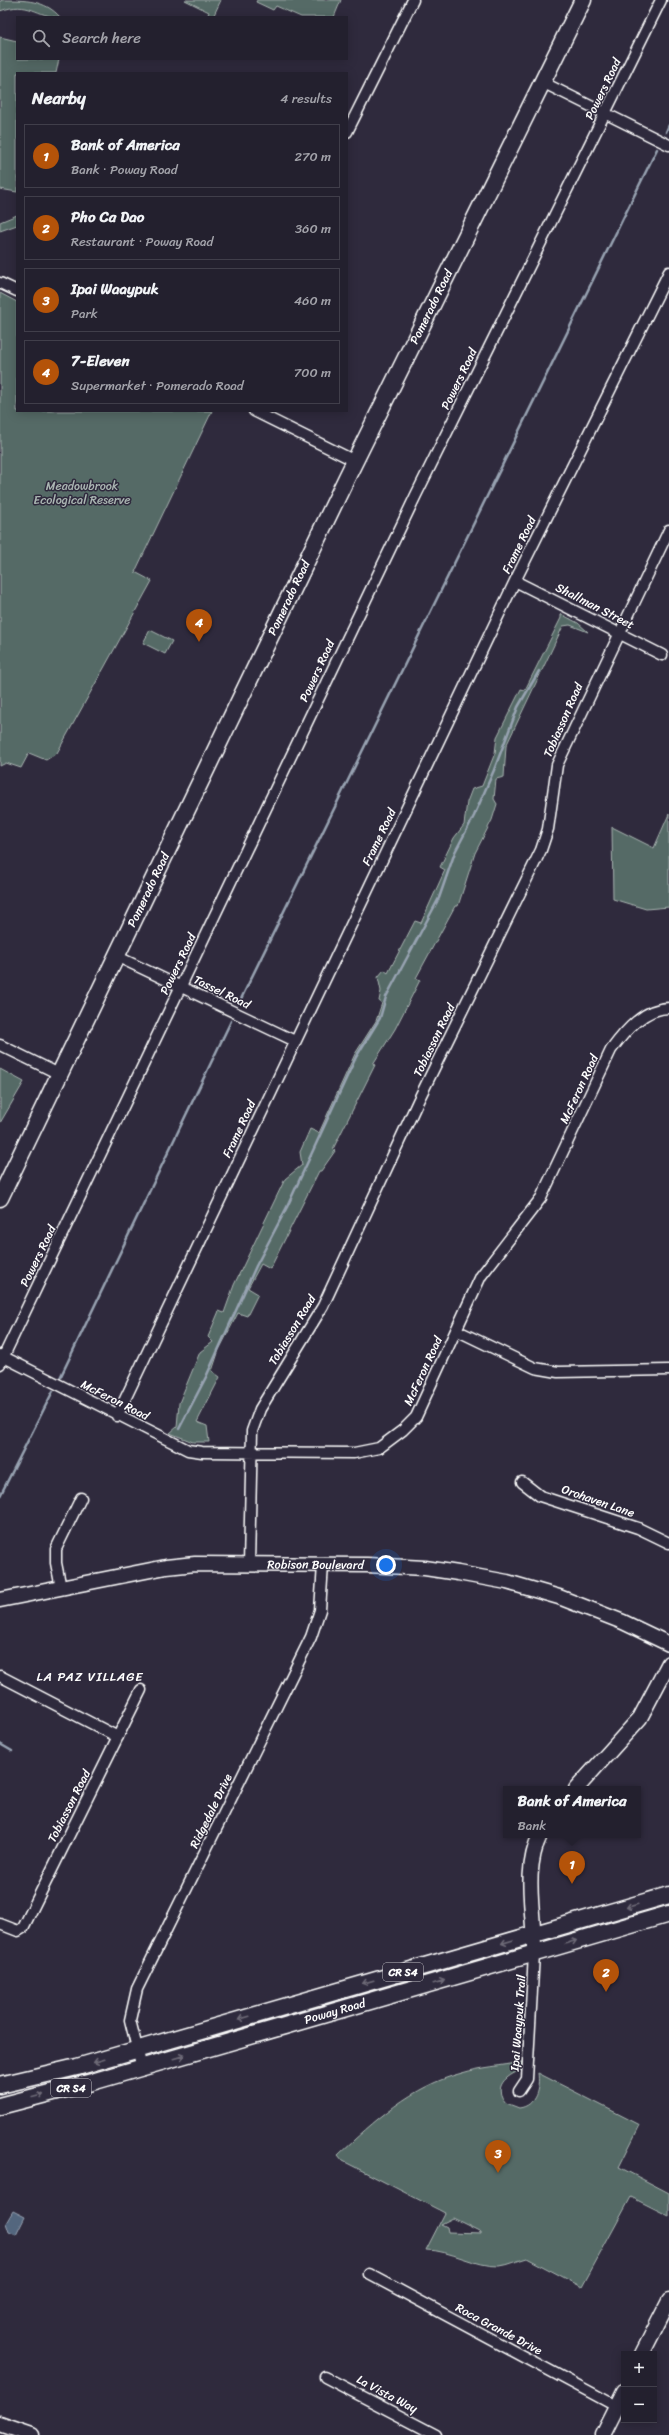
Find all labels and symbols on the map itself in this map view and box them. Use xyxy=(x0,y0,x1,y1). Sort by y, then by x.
street label: Powers Road xyxy=(579,53,628,124)
street label: Pomerado Road xyxy=(403,264,460,348)
street label: Powers Road xyxy=(435,343,484,414)
park label: Meadowbrook Ecological Reserve xyxy=(33,475,131,511)
street label: Frame Road xyxy=(496,512,543,577)
street label: Pomerado Road xyxy=(261,555,317,639)
street label: Shallman Street xyxy=(552,577,638,635)
pin: 4 xyxy=(186,609,212,642)
street label: Powers Road xyxy=(293,635,342,706)
street label: Tobiasson Road xyxy=(537,679,589,761)
street label: Frame Road xyxy=(356,804,403,869)
street label: Pomerado Road xyxy=(121,847,177,931)
street label: Powers Road xyxy=(154,928,203,999)
street label: Tassel Road xyxy=(190,969,256,1016)
street label: Tobiasson Road xyxy=(407,999,462,1081)
street label: McFeron Road xyxy=(553,1049,605,1127)
street label: Frame Road xyxy=(216,1096,262,1162)
street label: Powers Road xyxy=(14,1220,63,1291)
street label: Tobiasson Road xyxy=(262,1290,322,1370)
street label: McFeron Road xyxy=(397,1331,449,1409)
street label: McFeron Road xyxy=(77,1373,155,1427)
street label: Orohaven Lane xyxy=(558,1478,638,1524)
street label: Robison Boulevard xyxy=(267,1553,366,1576)
your location xyxy=(376,1555,396,1575)
district label: LA PAZ VILLAGE xyxy=(37,1665,144,1688)
street label: Tobiasson Road xyxy=(41,1765,97,1846)
street label: Ridgedale Drive xyxy=(183,1770,239,1852)
pin: 1 xyxy=(559,1851,585,1884)
one-way arrow xyxy=(625,1902,638,1910)
one-way arrow xyxy=(565,1938,578,1945)
one-way arrow xyxy=(500,1939,513,1946)
pin: 2 xyxy=(593,1959,619,1992)
road number: CR S4 xyxy=(383,1963,423,1981)
street label: Ipai Waaypuk Trail xyxy=(504,1973,532,2073)
one-way arrow xyxy=(432,1978,445,1985)
one-way arrow xyxy=(362,1979,375,1986)
street label: Poway Road xyxy=(302,1992,369,2031)
one-way arrow xyxy=(237,2015,250,2022)
one-way arrow xyxy=(173,2053,186,2060)
one-way arrow xyxy=(93,2058,106,2065)
road number: CR S4 xyxy=(51,2079,91,2097)
one-way arrow xyxy=(31,2092,44,2099)
pin: 3 xyxy=(485,2140,511,2173)
street label: Roca Grande Drive xyxy=(452,2297,547,2361)
street label: La Vista Way xyxy=(352,2369,422,2420)

